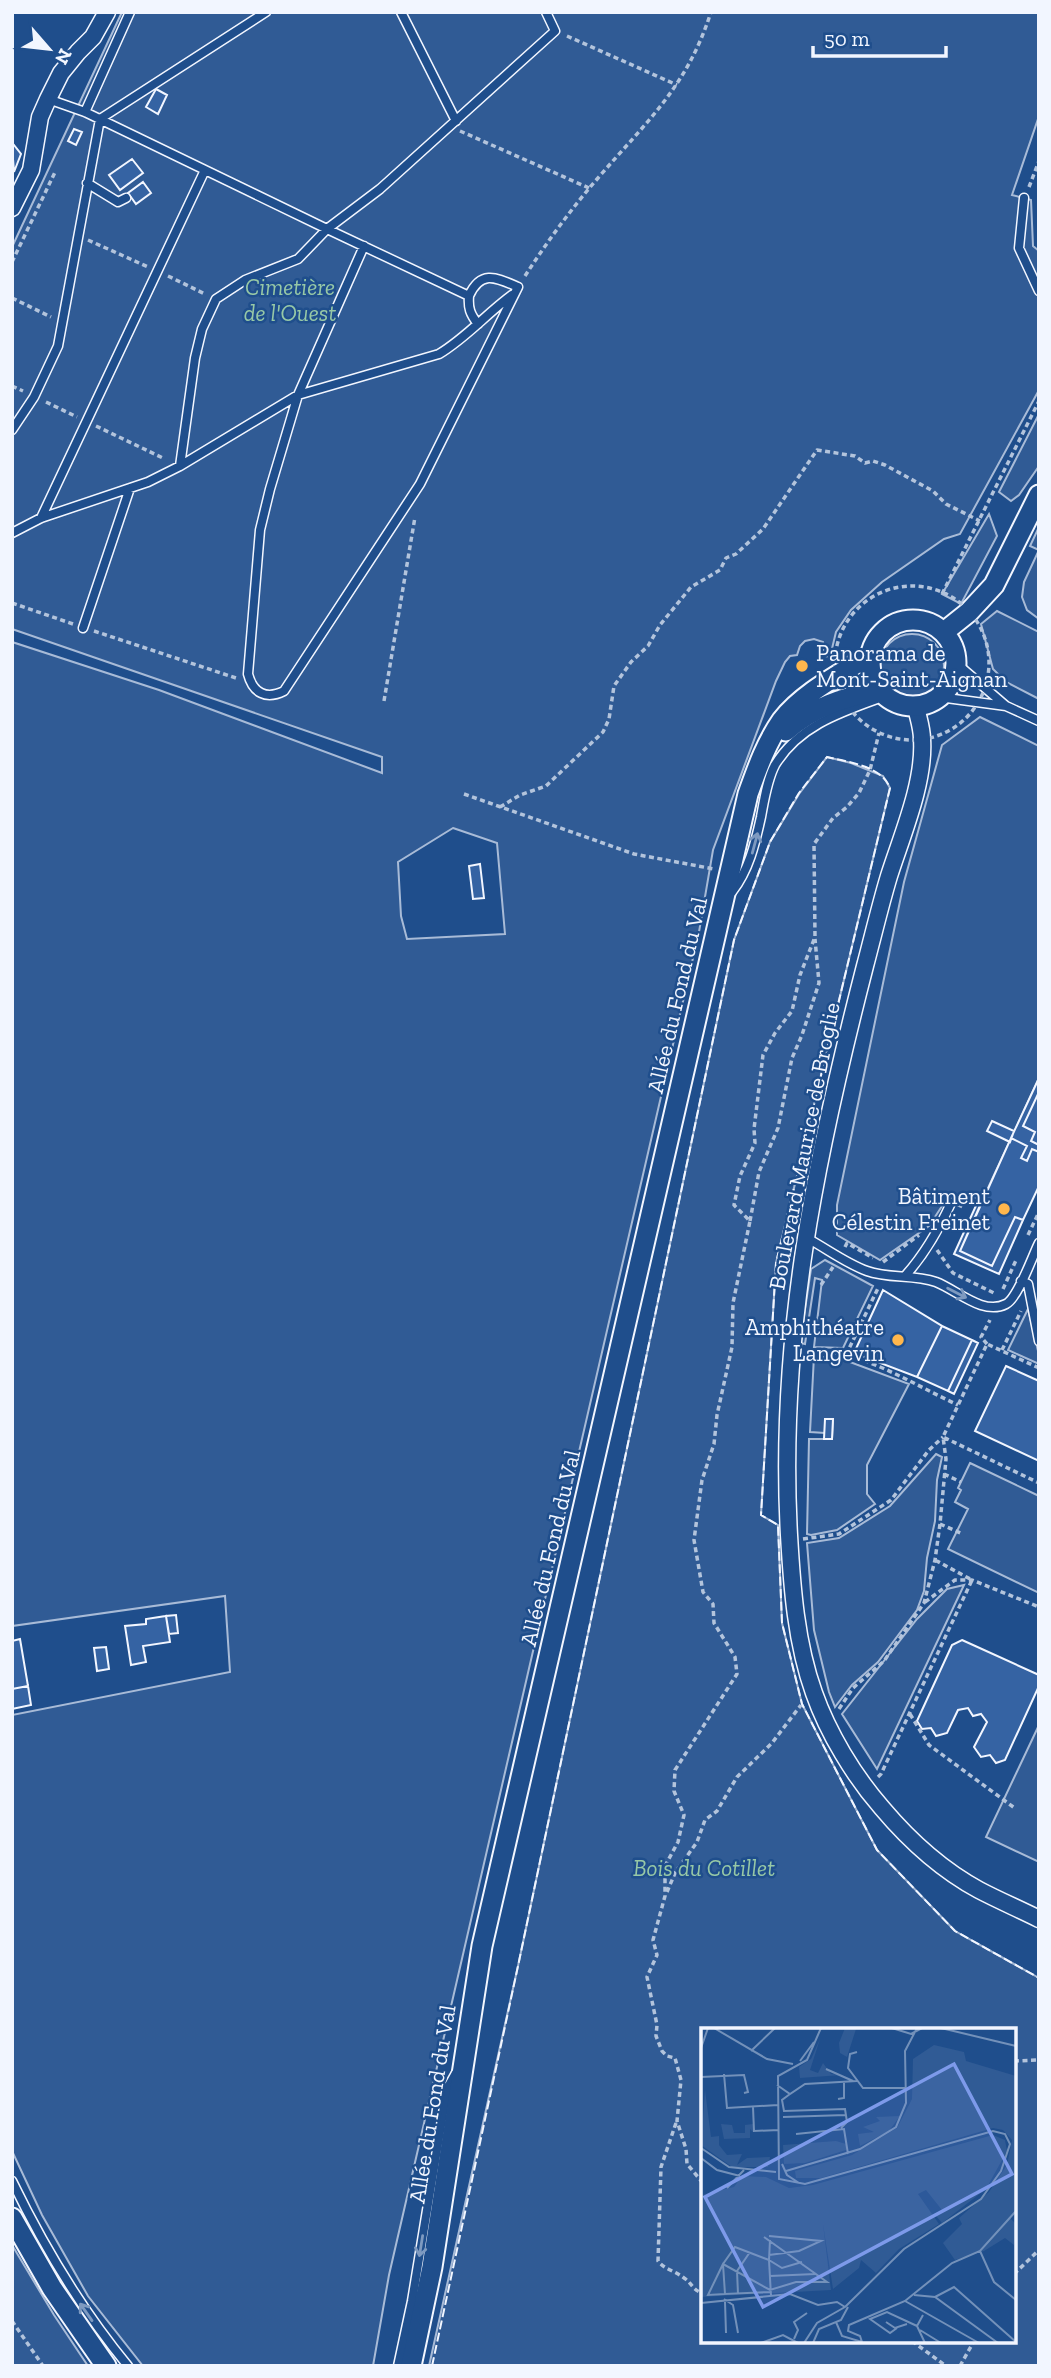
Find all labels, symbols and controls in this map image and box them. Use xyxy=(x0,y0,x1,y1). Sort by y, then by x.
north arrow xyxy=(14,14,84,84)
scale bar xyxy=(813,14,946,58)
text: 50 m xyxy=(824,26,870,51)
text: N xyxy=(50,45,77,69)
park label: Cimetière de l'Ouest xyxy=(244,273,336,327)
place label: Panorama de Mont-Saint-Aignan xyxy=(816,639,1008,693)
marker: Panorama de Mont-Saint-Aignan xyxy=(794,658,810,674)
one-way arrow xyxy=(749,832,762,854)
street label: Allée du Fond du Val xyxy=(641,894,713,1096)
street label: Boulevard Maurice de Broglie xyxy=(762,1000,846,1292)
place label: Bâtiment Célestin Freinet xyxy=(832,1182,990,1236)
marker: Bâtiment Célestin Freinet xyxy=(996,1201,1012,1217)
one-way arrow xyxy=(946,1286,967,1300)
place label: Amphithéatre Langevin xyxy=(745,1313,884,1367)
marker: Amphithéatre Langevin xyxy=(890,1332,906,1348)
street label: Allée du Fond du Val xyxy=(514,1447,586,1649)
park label: Bois du Cotillet xyxy=(633,1854,775,1882)
street label: Allée du Fond du Val xyxy=(402,2003,462,2205)
inset map xyxy=(701,2028,1016,2343)
one-way arrow xyxy=(414,2234,427,2257)
one-way arrow xyxy=(79,2303,93,2322)

